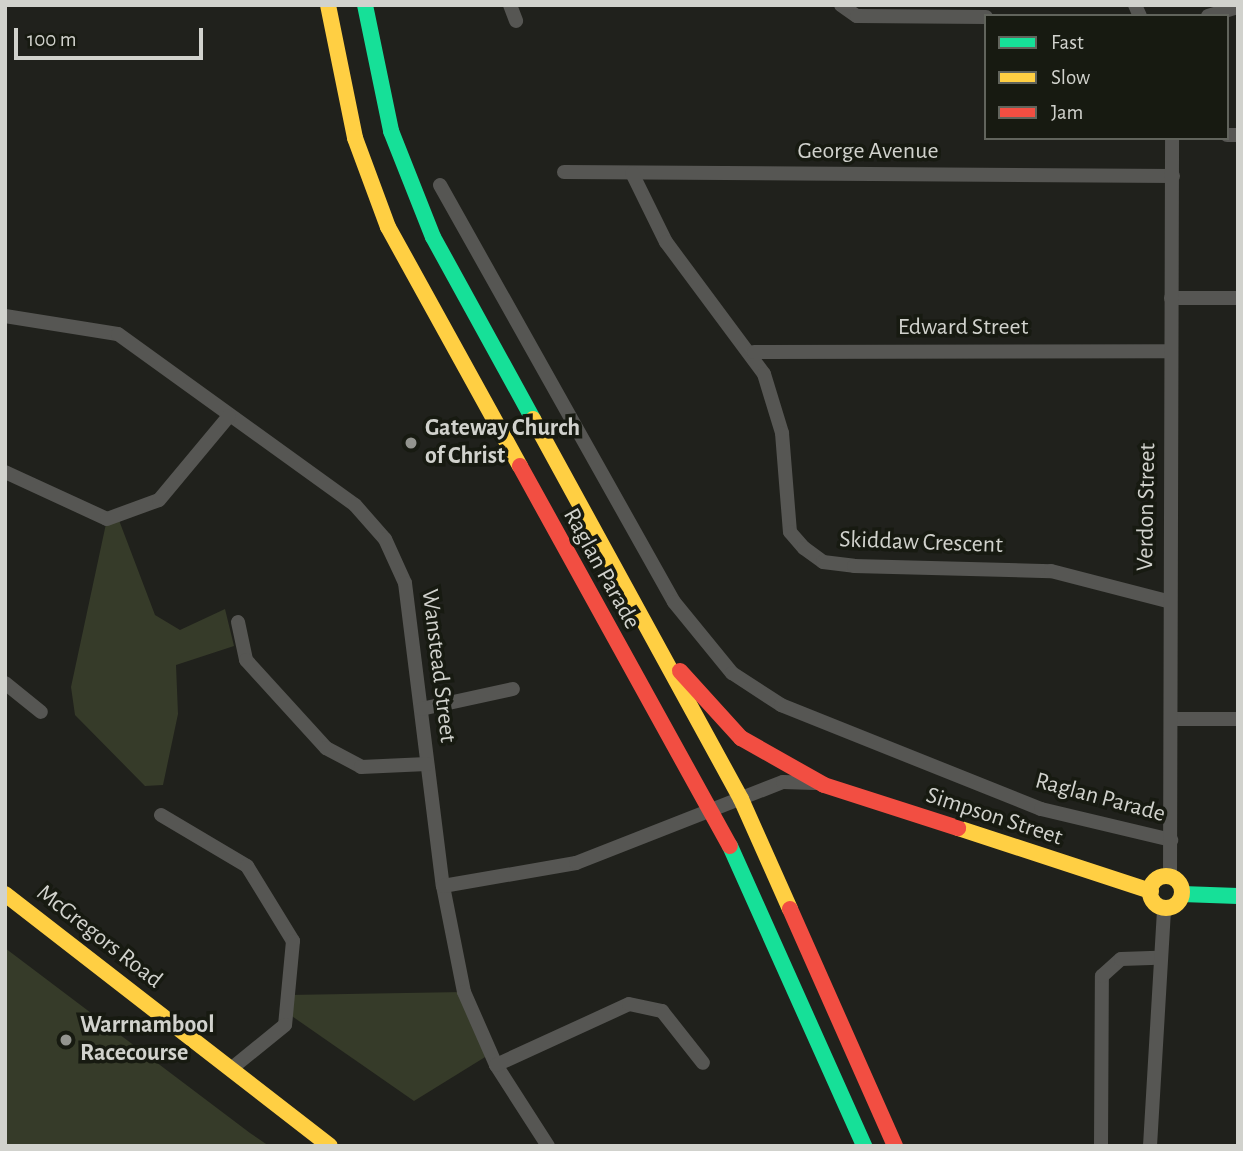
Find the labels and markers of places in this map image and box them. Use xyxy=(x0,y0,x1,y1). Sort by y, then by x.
place label: Gateway Church of Christ xyxy=(425,415,580,471)
marker: Gateway Church of Christ xyxy=(403,435,419,451)
place label: Warrnambool Racecourse xyxy=(80,1012,214,1068)
marker: Warrnambool Racecourse xyxy=(58,1032,74,1048)

